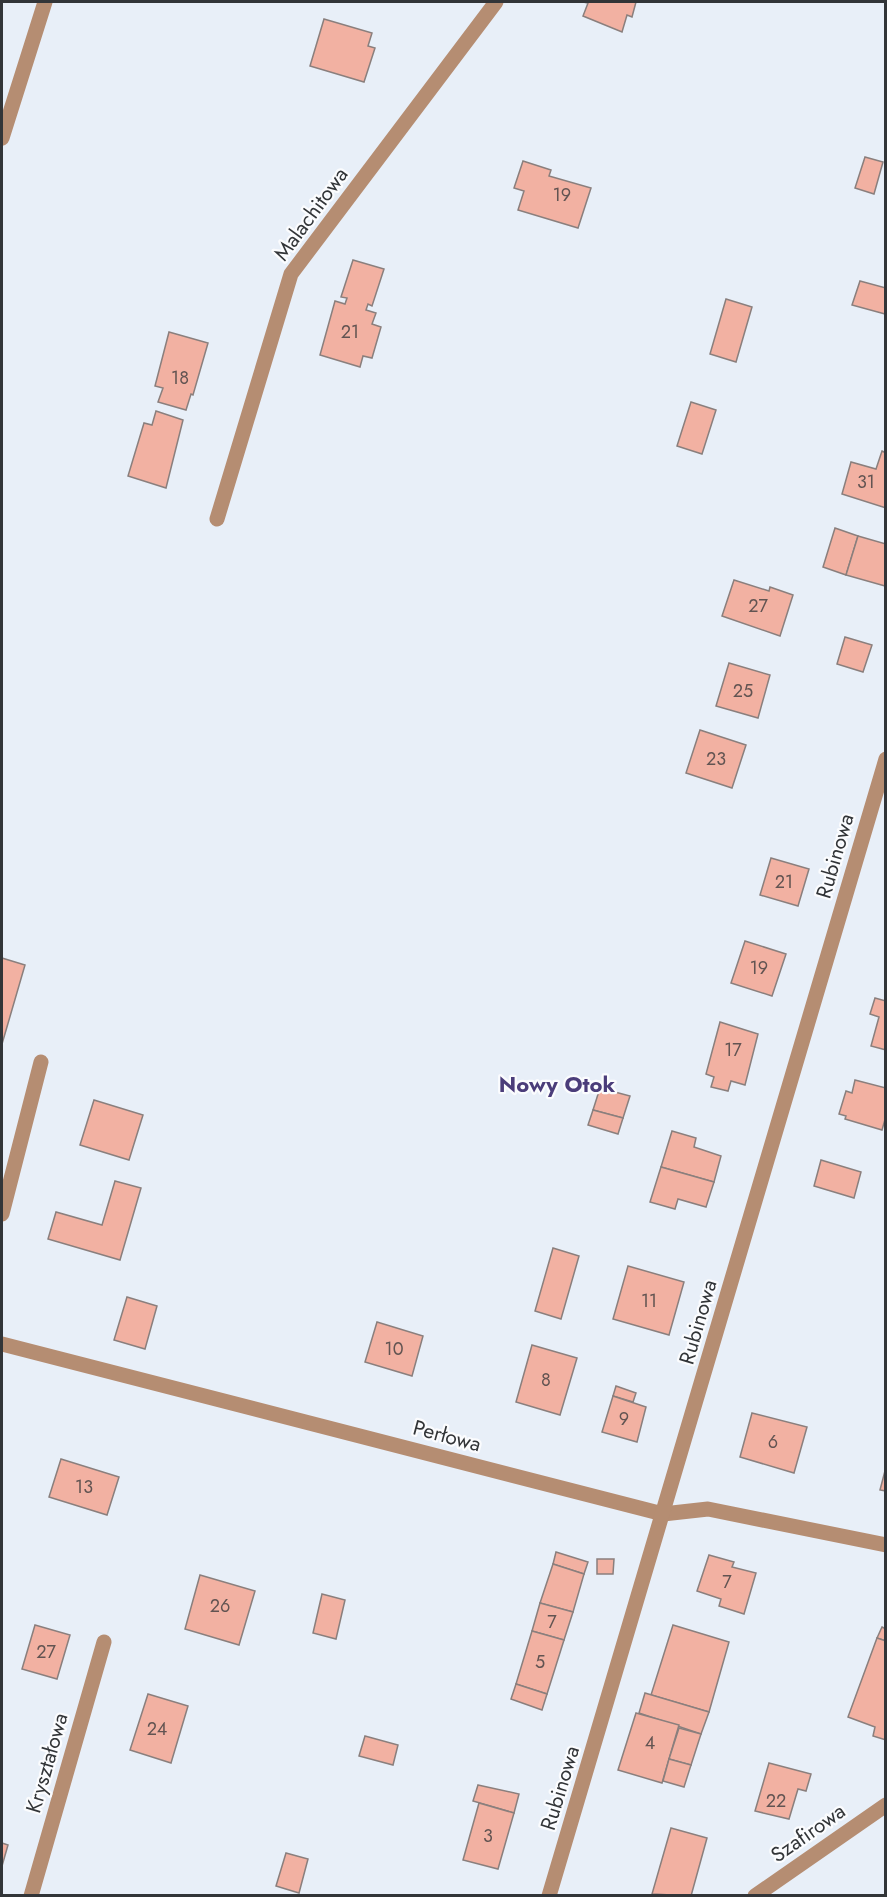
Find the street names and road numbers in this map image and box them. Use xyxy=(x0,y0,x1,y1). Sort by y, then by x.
street label: Malachitowa xyxy=(267,161,355,267)
street label: Rubinowa xyxy=(809,810,861,902)
street label: Rubinowa xyxy=(672,1276,724,1368)
street label: Perłowa xyxy=(410,1413,484,1459)
street label: Kryształowa xyxy=(18,1710,76,1816)
street label: Rubinowa xyxy=(533,1742,587,1834)
street label: Szafirowa xyxy=(765,1796,851,1870)

